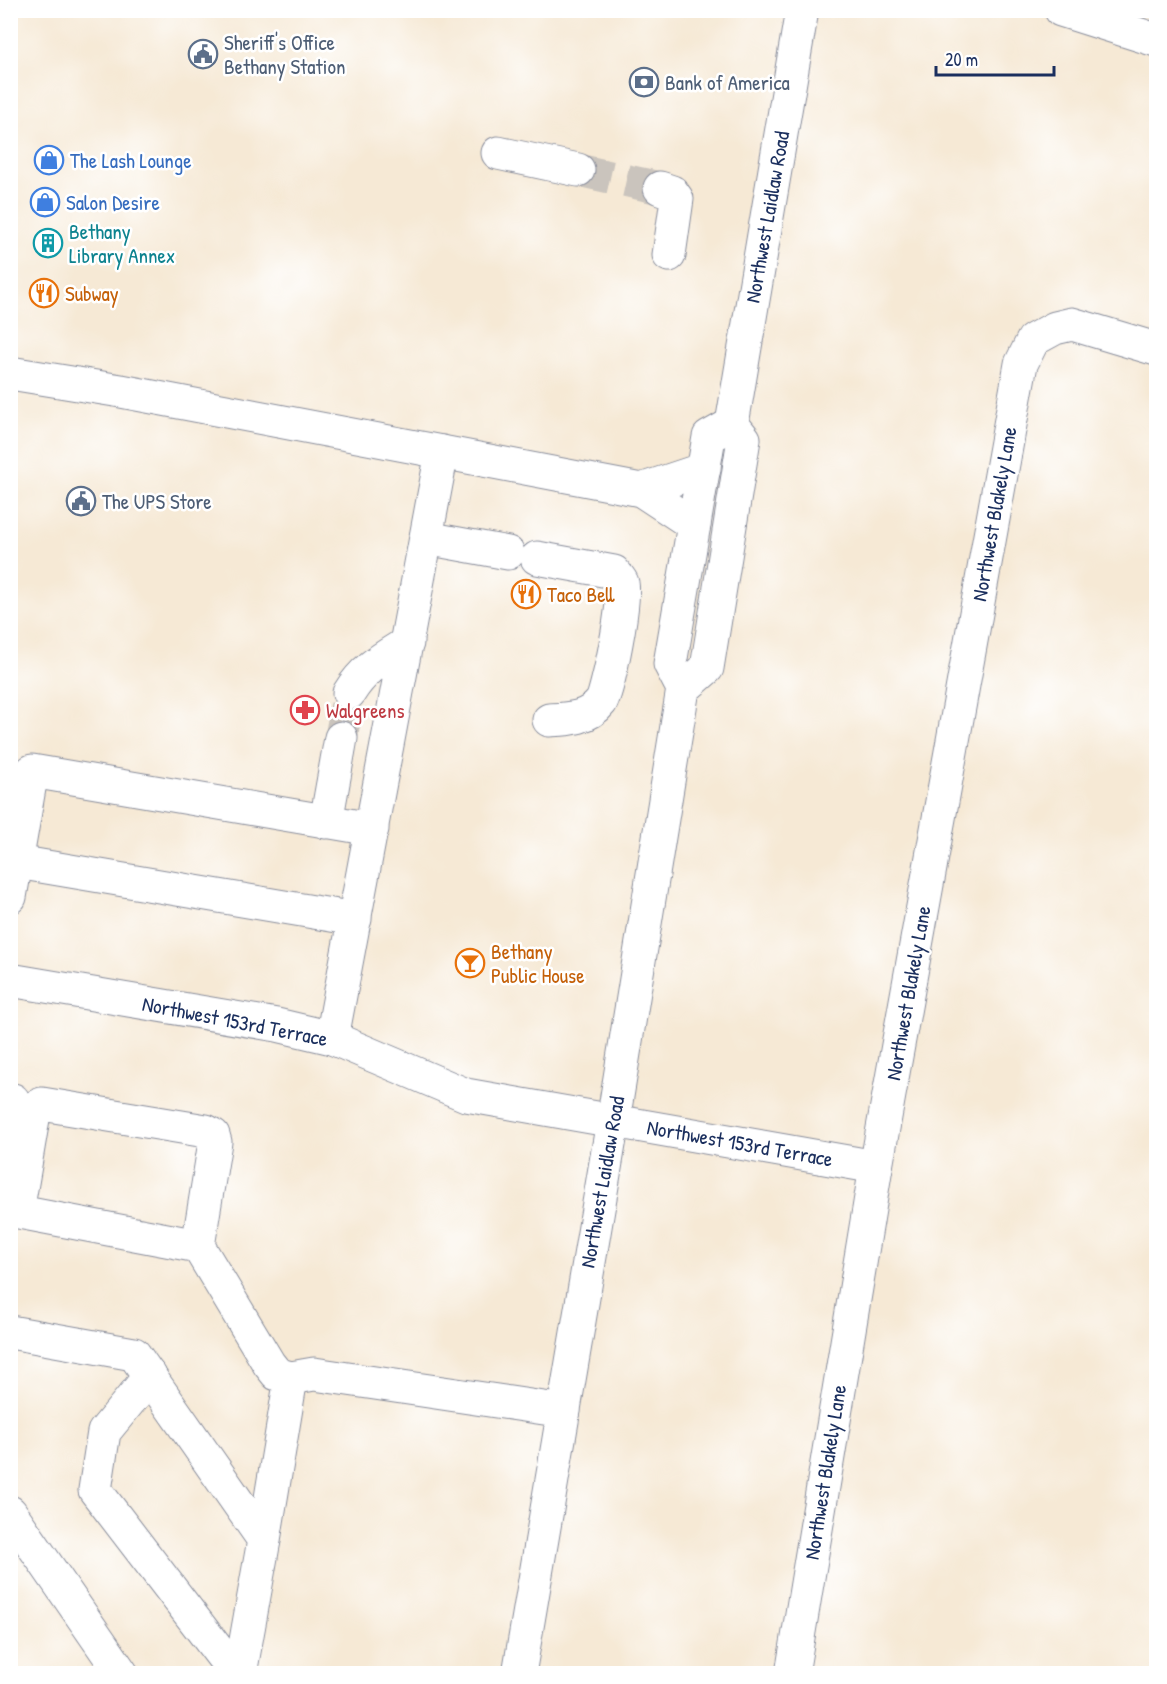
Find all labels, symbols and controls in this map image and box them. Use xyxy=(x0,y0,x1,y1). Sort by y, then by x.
place label: Sheriff's Office Bethany Station xyxy=(224,28,345,81)
public building icon: Sheriff's Office Bethany Station xyxy=(187,38,219,70)
scale bar xyxy=(936,39,1054,77)
text: 20 m xyxy=(945,47,978,72)
bank icon: Bank of America xyxy=(628,66,660,98)
place label: Bank of America xyxy=(665,68,790,97)
street label: Northwest Laidlaw Road xyxy=(738,129,796,305)
shop icon: The Lash Lounge xyxy=(33,144,65,176)
place label: The Lash Lounge xyxy=(70,146,192,175)
shop icon: Salon Desire xyxy=(29,186,61,218)
place label: Salon Desire xyxy=(66,188,160,217)
place label: Bethany Library Annex xyxy=(69,217,175,270)
building icon: Bethany Library Annex xyxy=(32,227,64,259)
restaurant icon: Subway xyxy=(28,277,60,309)
place label: Subway xyxy=(65,279,119,308)
street label: Northwest Blakely Lane xyxy=(964,424,1024,604)
public building icon: The UPS Store xyxy=(65,485,97,517)
place label: The UPS Store xyxy=(102,487,212,516)
restaurant icon: Taco Bell xyxy=(510,578,542,610)
place label: Taco Bell xyxy=(547,580,616,609)
pharmacy icon: Walgreens xyxy=(289,694,321,726)
place label: Walgreens xyxy=(326,696,404,725)
street label: Northwest Blakely Lane xyxy=(878,903,938,1083)
place label: Bethany Public House xyxy=(491,937,585,990)
bar icon: Bethany Public House xyxy=(454,947,486,979)
street label: Northwest 153rd Terrace xyxy=(140,989,330,1053)
street label: Northwest Laidlaw Road xyxy=(573,1094,631,1270)
street label: Northwest 153rd Terrace xyxy=(645,1112,835,1174)
street label: Northwest Blakely Lane xyxy=(797,1382,853,1562)

